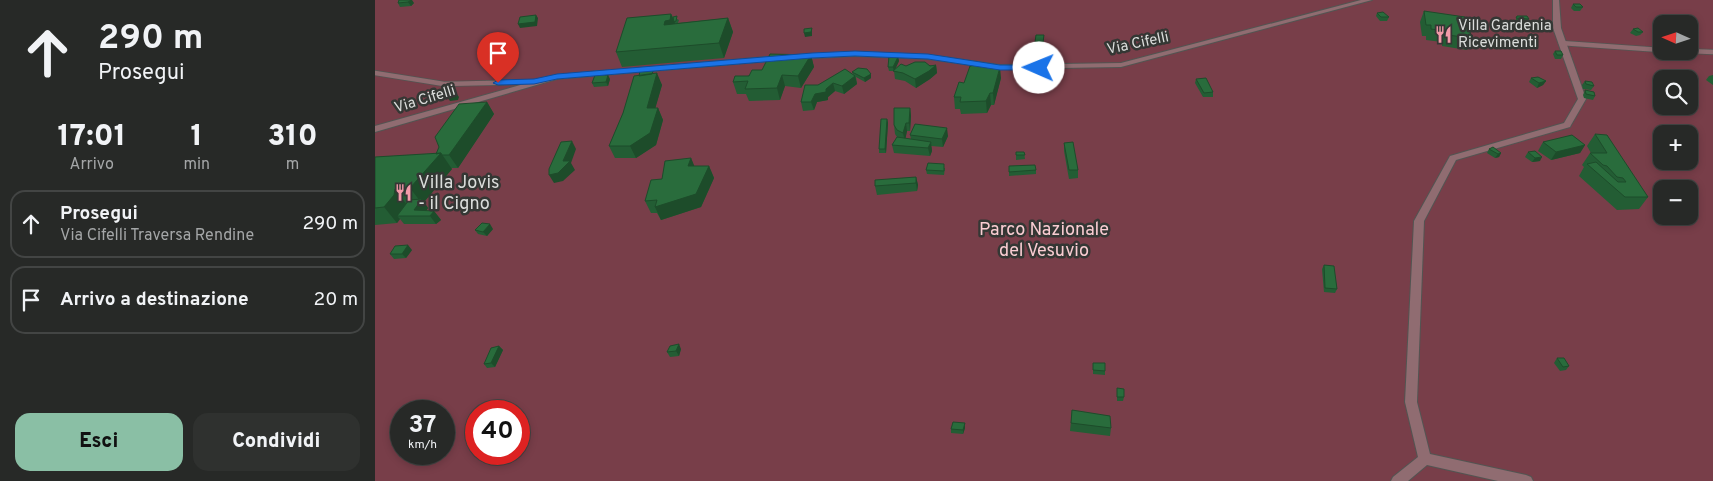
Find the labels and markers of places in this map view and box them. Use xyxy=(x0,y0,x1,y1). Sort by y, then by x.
place label: Villa Gardenia Ricevimenti xyxy=(1458,17,1552,53)
restaurant icon: Villa Gardenia Ricevimenti xyxy=(1434,25,1454,45)
pin xyxy=(477,32,519,83)
place label: Villa Jovis - il Cigno xyxy=(418,172,499,216)
restaurant icon: Villa Jovis - il Cigno xyxy=(394,183,414,203)

